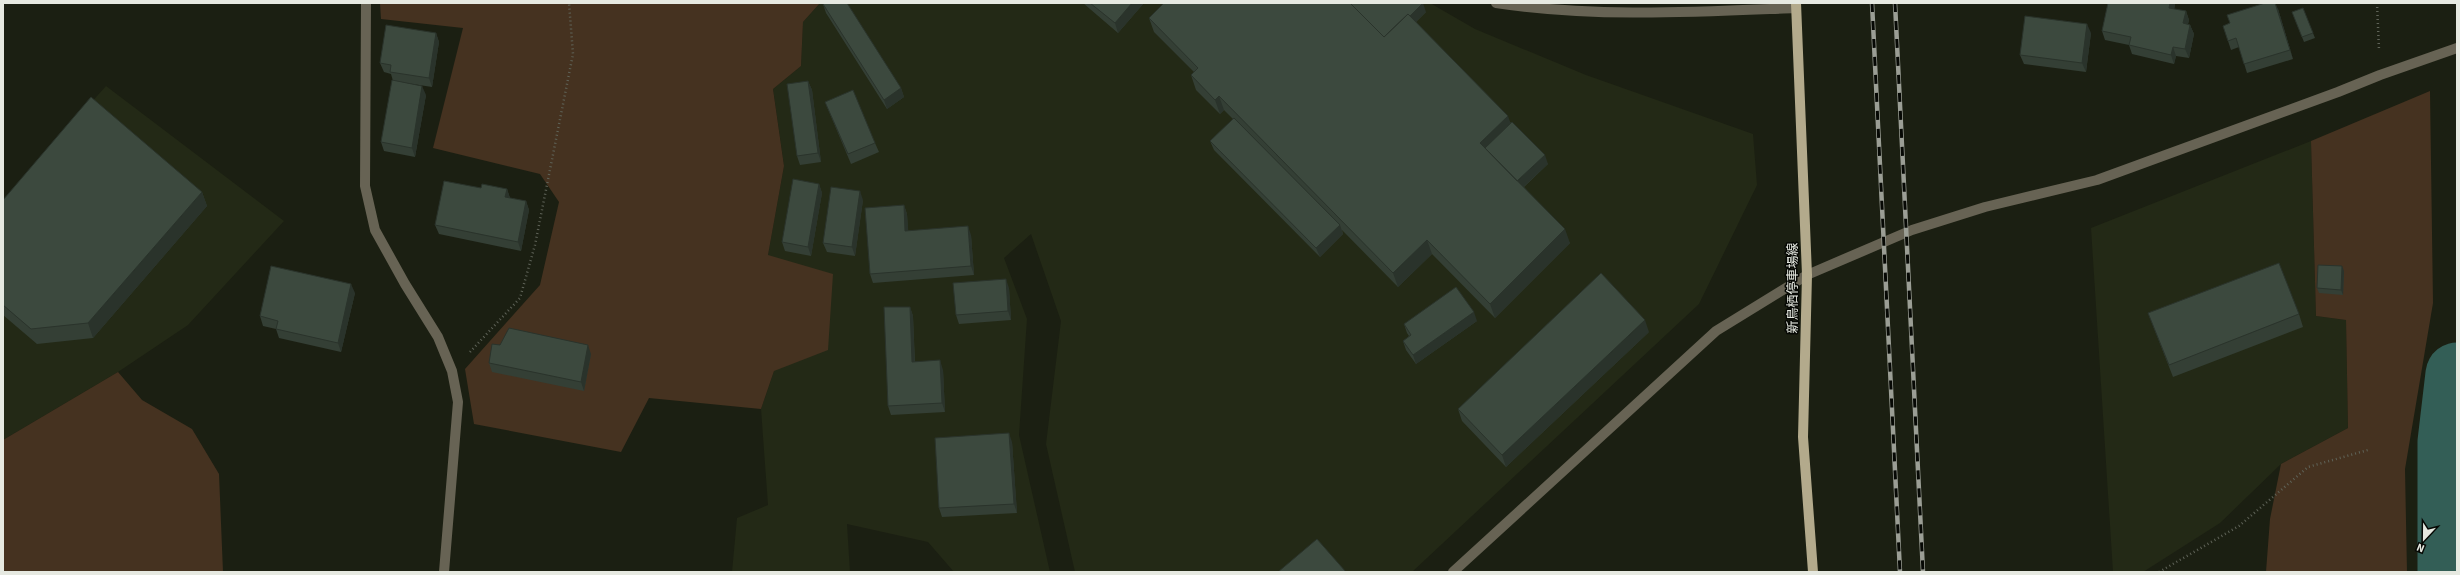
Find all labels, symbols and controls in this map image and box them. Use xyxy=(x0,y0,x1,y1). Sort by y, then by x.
street label: 新鳥栖停車場線 xyxy=(1784,242,1802,334)
north arrow xyxy=(2404,519,2444,559)
text: N xyxy=(2414,539,2427,556)

